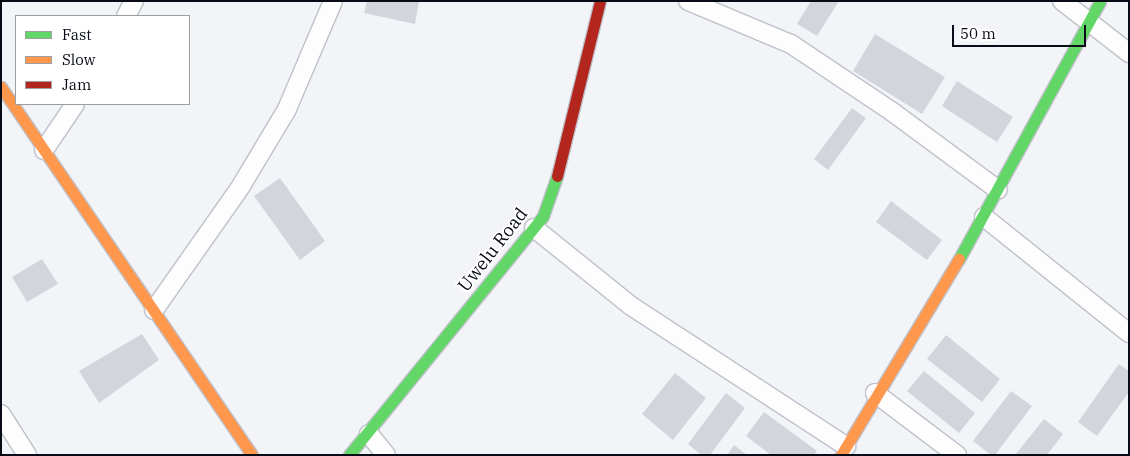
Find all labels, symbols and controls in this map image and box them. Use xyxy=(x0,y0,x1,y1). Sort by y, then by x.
legend xyxy=(15,15,190,105)
scale bar xyxy=(955,15,1089,47)
text: 50 m xyxy=(960,24,996,43)
text: Fast xyxy=(62,25,92,44)
text: Slow xyxy=(62,50,95,69)
text: Jam xyxy=(62,75,91,94)
street label: Uwelu Road xyxy=(454,204,532,296)

